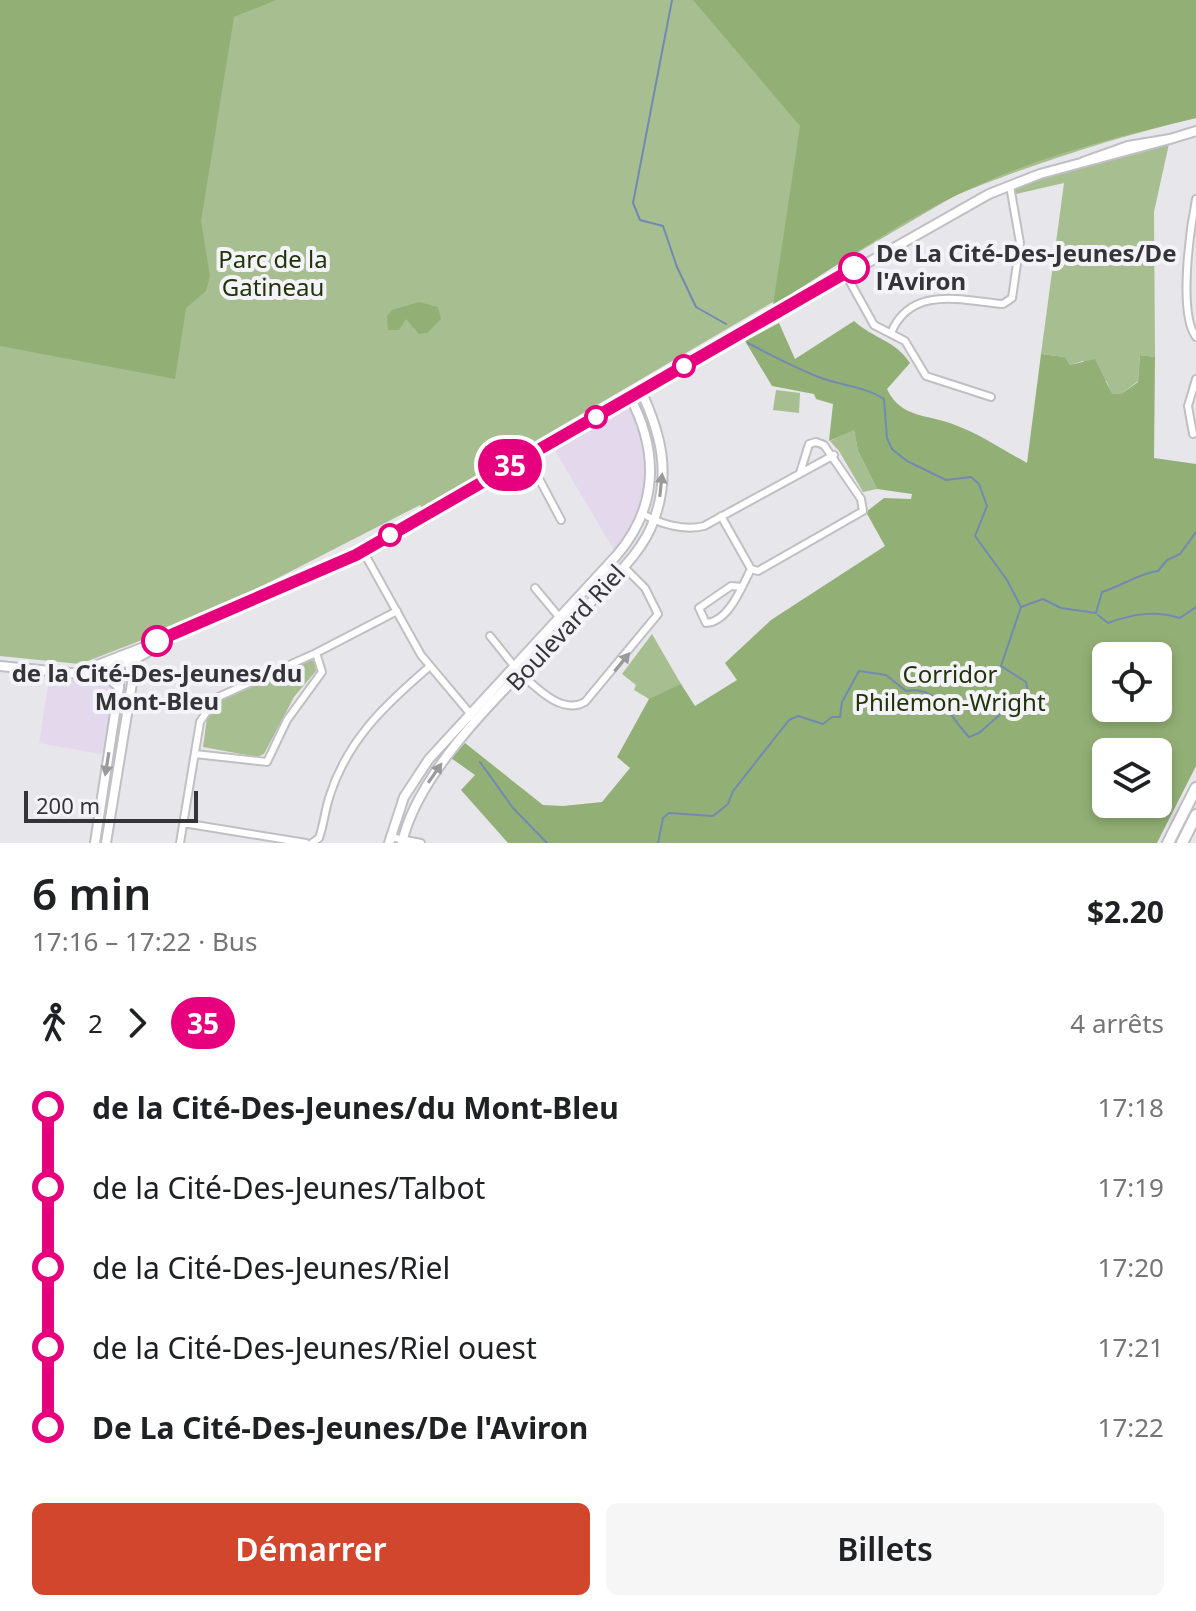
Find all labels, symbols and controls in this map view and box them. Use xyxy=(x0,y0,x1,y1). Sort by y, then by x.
place label: De La Cité-Des-Jeunes/De l'Aviron xyxy=(876,236,1177,297)
park label: Parc de la Gatineau xyxy=(218,242,328,303)
marker: De La Cité-Des-Jeunes/De l'Aviron xyxy=(839,253,869,283)
unlabelled marker xyxy=(673,355,695,377)
unlabelled marker xyxy=(585,406,607,428)
line badge: 35 xyxy=(474,439,546,491)
text: 35 xyxy=(494,446,526,484)
one-way arrow xyxy=(655,472,668,497)
unlabelled marker xyxy=(379,524,401,546)
street label: Boulevard Riel xyxy=(498,557,632,697)
marker: de la Cité-Des-Jeunes/du Mont-Bleu xyxy=(142,626,172,656)
map controls xyxy=(1092,642,1172,818)
button: locate xyxy=(1092,642,1172,722)
one-way arrow xyxy=(613,652,629,672)
place label: de la Cité-Des-Jeunes/du Mont-Bleu xyxy=(12,656,302,717)
park label: Corridor Philemon-Wright xyxy=(854,657,1046,718)
button: layers xyxy=(1092,738,1172,818)
one-way arrow xyxy=(100,752,113,777)
one-way arrow xyxy=(427,762,442,783)
scale bar xyxy=(24,787,198,823)
text: 200 m xyxy=(36,790,100,820)
text: 6 min xyxy=(32,863,151,923)
text: $2.20 xyxy=(1087,891,1164,932)
text: 17:16 – 17:22 · Bus xyxy=(32,923,257,959)
icon: walk xyxy=(32,1001,76,1045)
icon: forward xyxy=(115,1001,159,1045)
text: 35 xyxy=(187,1004,219,1042)
text: 2 xyxy=(88,1005,103,1041)
text: 4 arrêts xyxy=(1070,1005,1164,1041)
text: de la Cité-Des-Jeunes/du Mont-Bleu xyxy=(92,1087,619,1128)
text: 17:18 xyxy=(1098,1089,1164,1125)
text: de la Cité-Des-Jeunes/Talbot xyxy=(92,1167,485,1208)
text: 17:19 xyxy=(1098,1169,1164,1205)
text: de la Cité-Des-Jeunes/Riel xyxy=(92,1247,450,1288)
text: 17:20 xyxy=(1098,1249,1164,1285)
text: de la Cité-Des-Jeunes/Riel ouest xyxy=(92,1327,537,1368)
text: 17:21 xyxy=(1098,1329,1164,1365)
text: De La Cité-Des-Jeunes/De l'Aviron xyxy=(92,1407,588,1448)
text: 17:22 xyxy=(1098,1409,1164,1445)
button: Démarrer xyxy=(32,1503,590,1595)
button: Billets xyxy=(606,1503,1164,1595)

